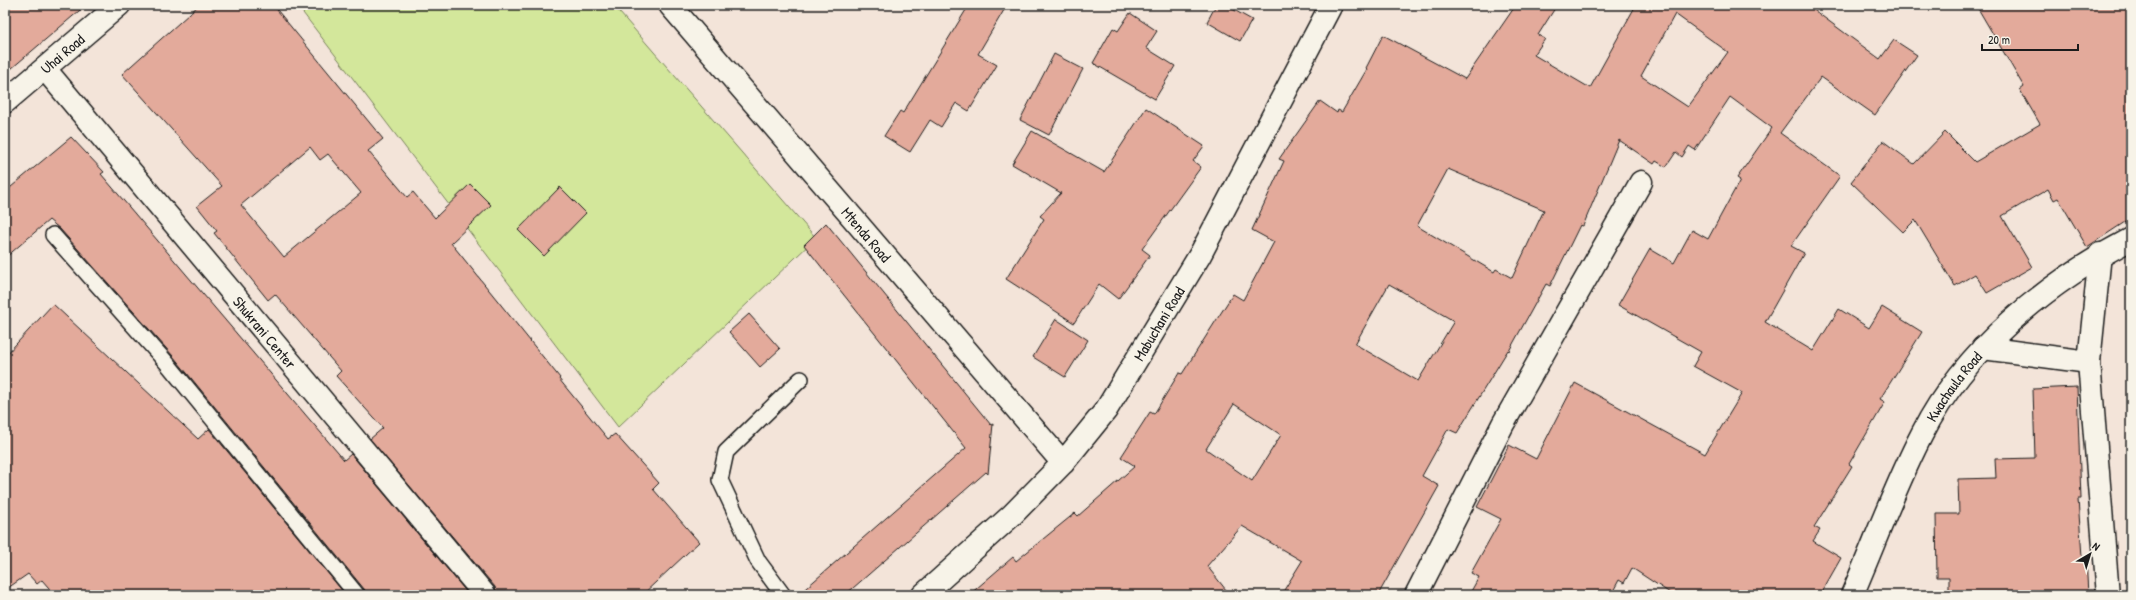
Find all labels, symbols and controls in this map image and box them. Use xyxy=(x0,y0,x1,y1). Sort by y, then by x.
scale bar xyxy=(1982,26,2078,52)
street label: Uhai Road xyxy=(36,28,89,78)
text: 20 m xyxy=(1988,31,2010,48)
street label: Mtenda Road xyxy=(837,202,896,266)
street label: Mabuchani Road xyxy=(1128,282,1189,364)
street label: Shukrani Center xyxy=(229,291,302,373)
street label: Kwachaula Road xyxy=(1921,346,1986,425)
north arrow xyxy=(2070,534,2110,574)
text: N xyxy=(2090,539,2103,554)

